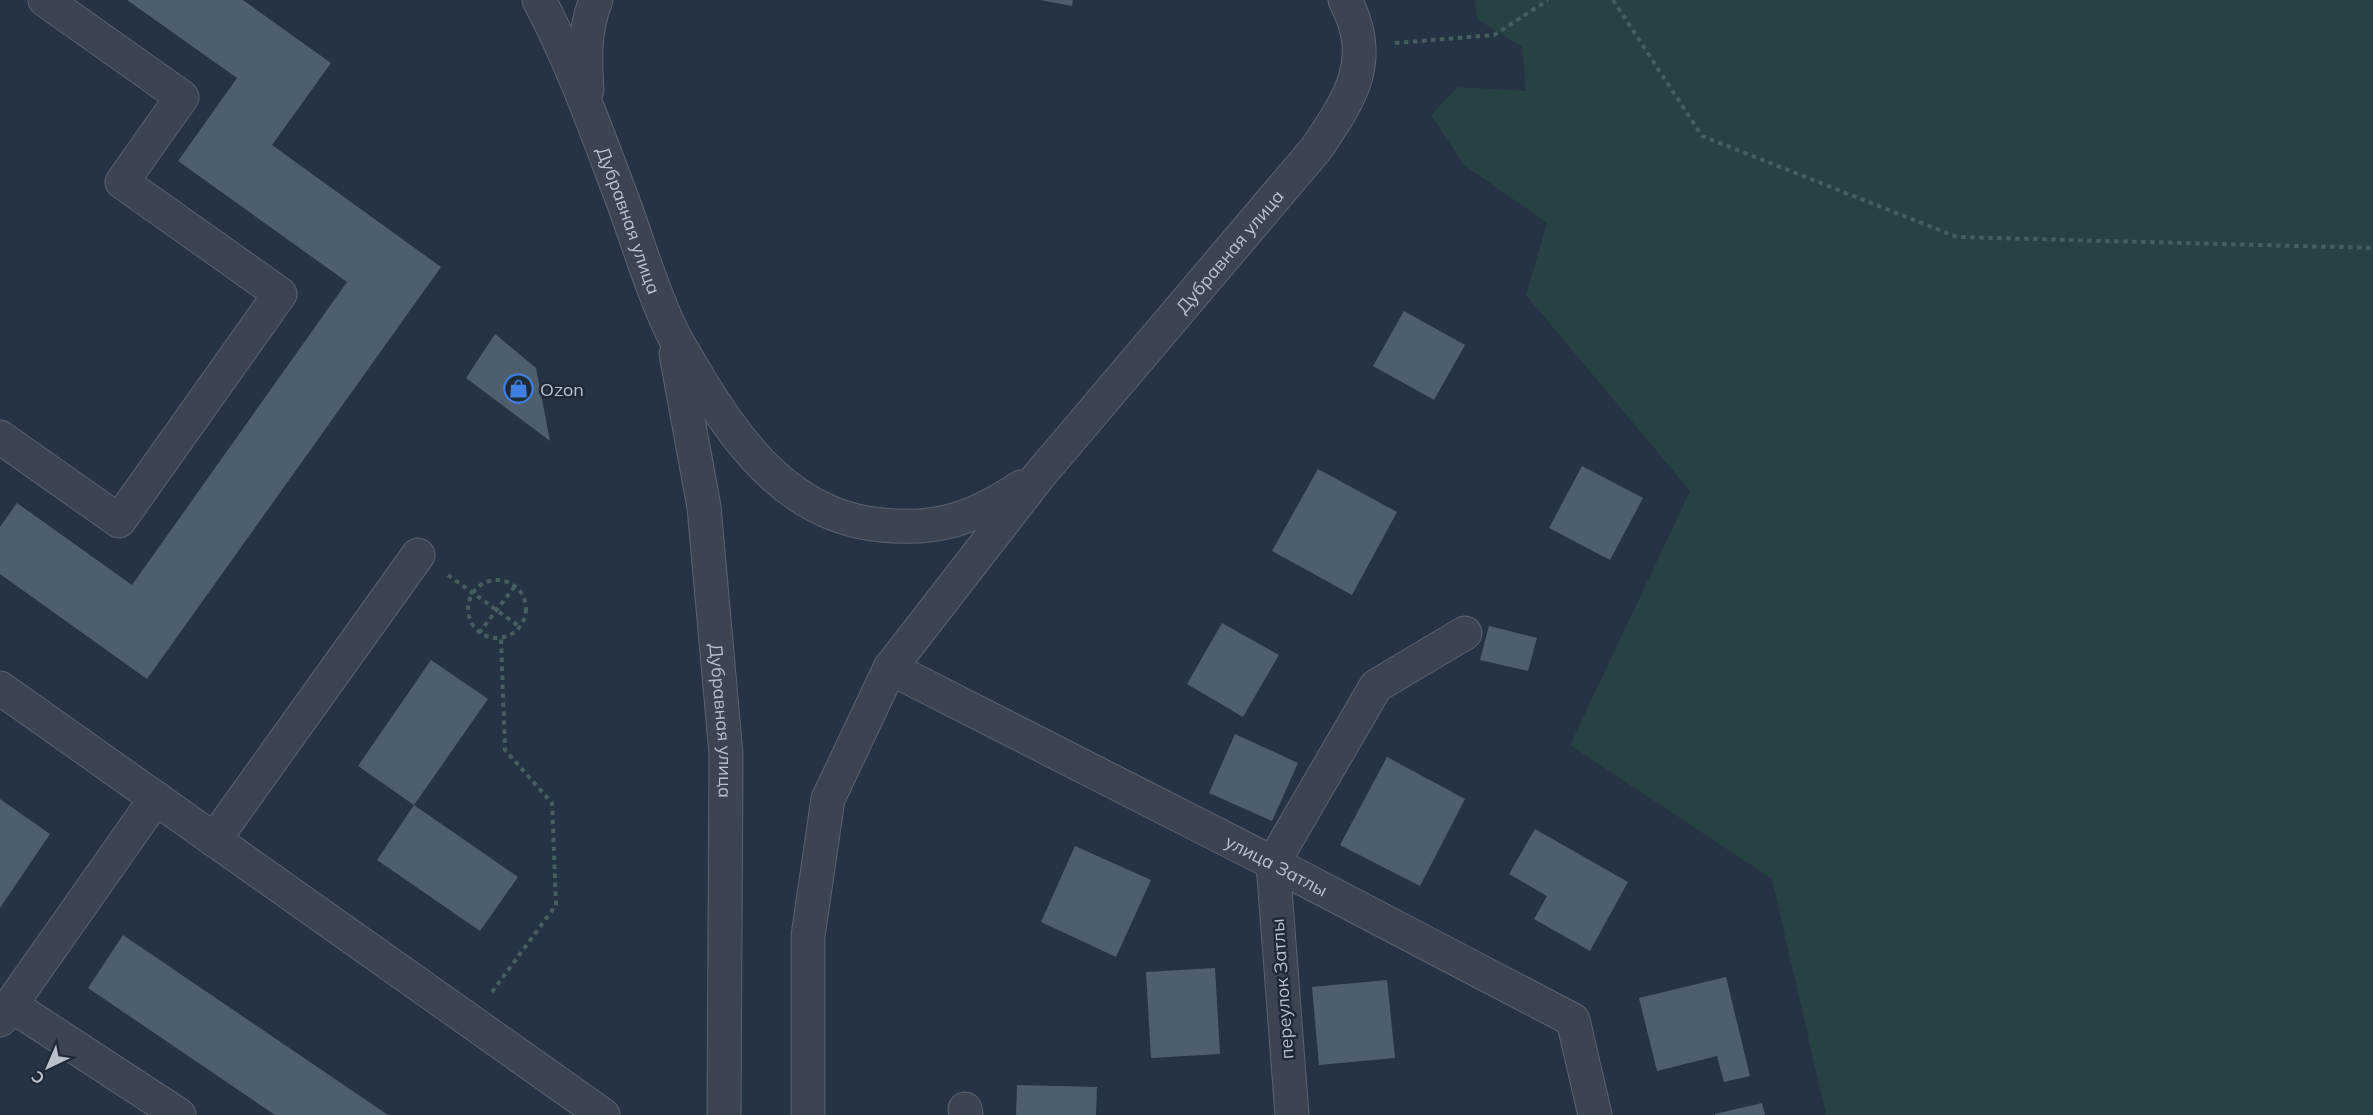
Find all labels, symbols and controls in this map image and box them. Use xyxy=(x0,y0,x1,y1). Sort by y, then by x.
street label: Дубравная улица xyxy=(592,143,666,297)
street label: Дубравная улица xyxy=(1170,185,1288,318)
shop icon: Ozon xyxy=(503,373,535,405)
place label: Ozon xyxy=(540,378,584,401)
street label: Дубравная улица xyxy=(705,642,738,798)
street label: улица Затлы xyxy=(1222,829,1332,901)
street label: переулок Затлы xyxy=(1266,918,1298,1060)
north arrow xyxy=(18,1037,78,1097)
text: С xyxy=(27,1067,48,1089)

